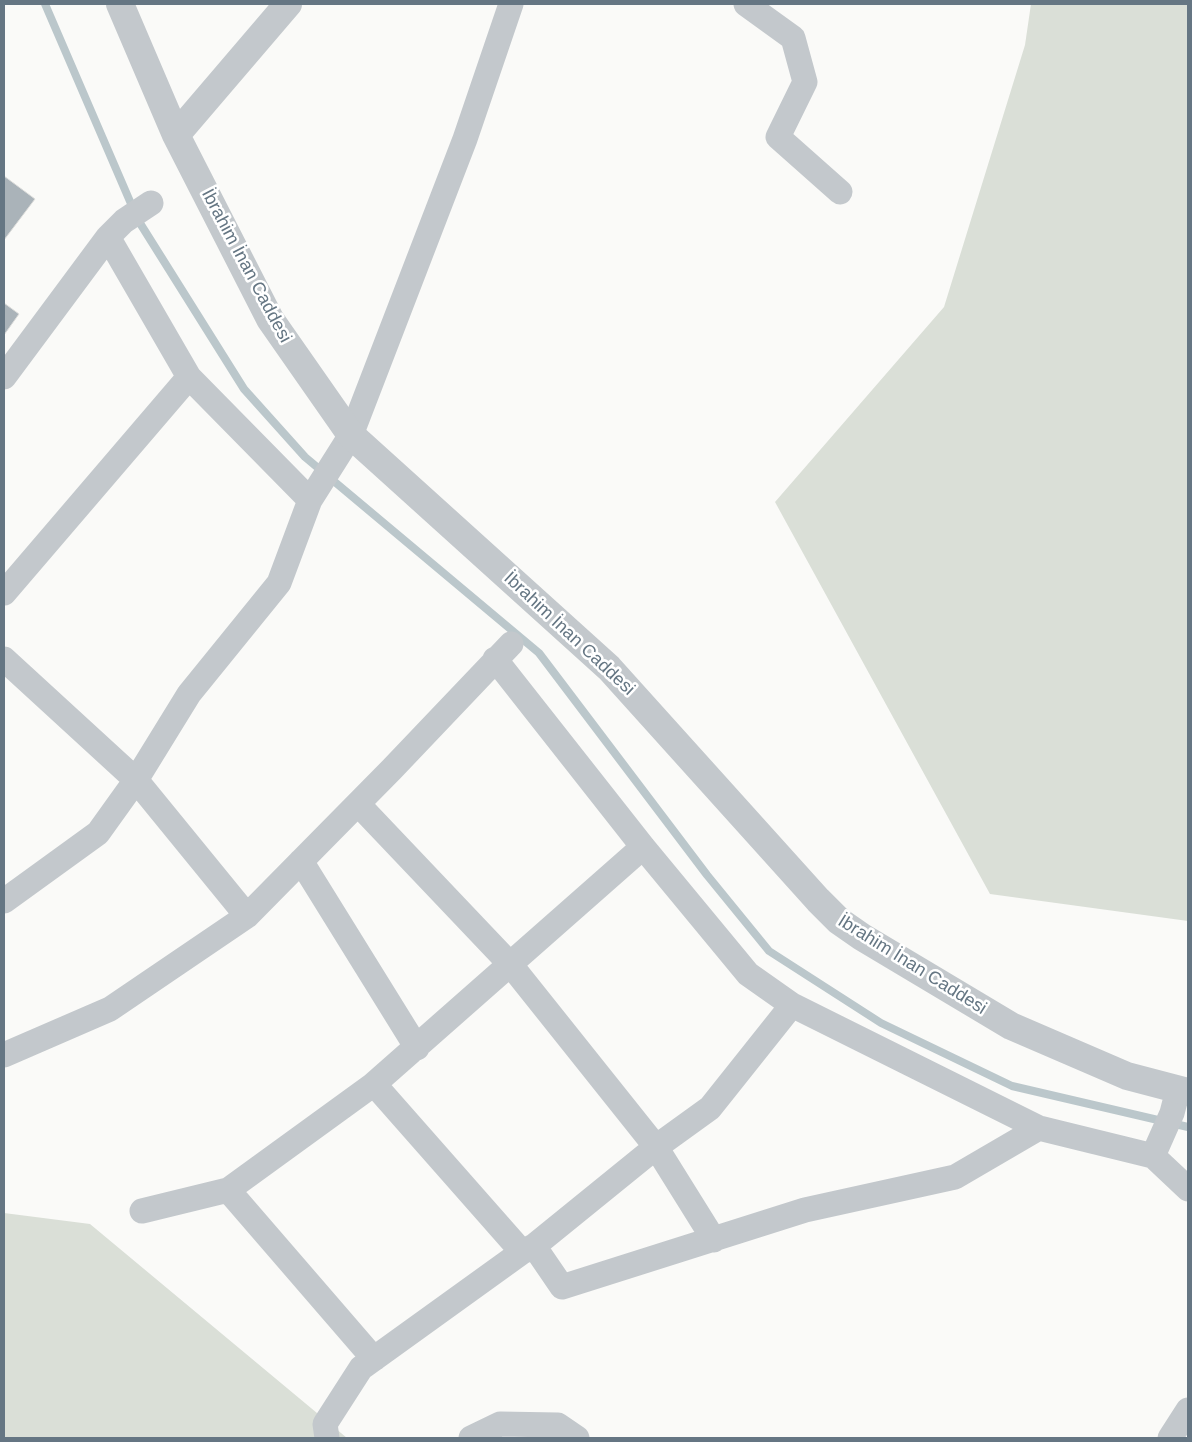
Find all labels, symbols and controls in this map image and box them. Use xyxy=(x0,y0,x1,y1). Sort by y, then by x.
street label: İbrahim İnan Caddesi xyxy=(196,185,296,347)
street label: İbrahim İnan Caddesi xyxy=(499,568,639,700)
street label: İbrahim İnan Caddesi xyxy=(834,911,990,1019)

